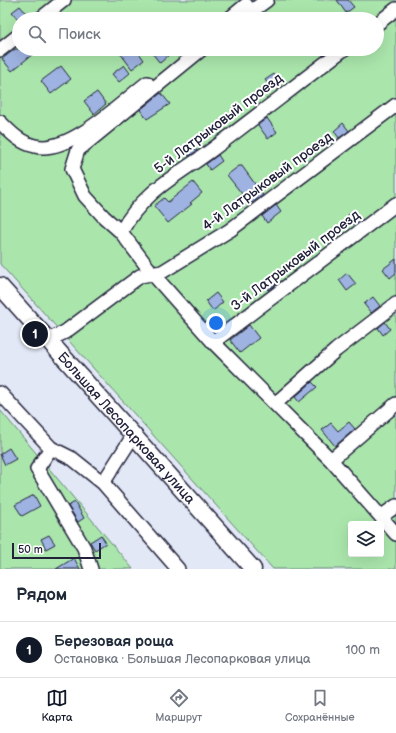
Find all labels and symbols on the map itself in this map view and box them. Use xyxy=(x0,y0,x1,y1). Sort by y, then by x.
street label: 5-й Латрыковый проезд xyxy=(151,69,286,177)
street label: 4-й Латрыковый проезд xyxy=(199,128,336,234)
street label: 3-й Латрыковый проезд xyxy=(227,206,364,314)
your location xyxy=(206,313,226,333)
pin: 1 xyxy=(22,319,48,349)
street label: Большая Лесопарковая улица xyxy=(54,348,199,508)
scale bar xyxy=(12,541,101,560)

